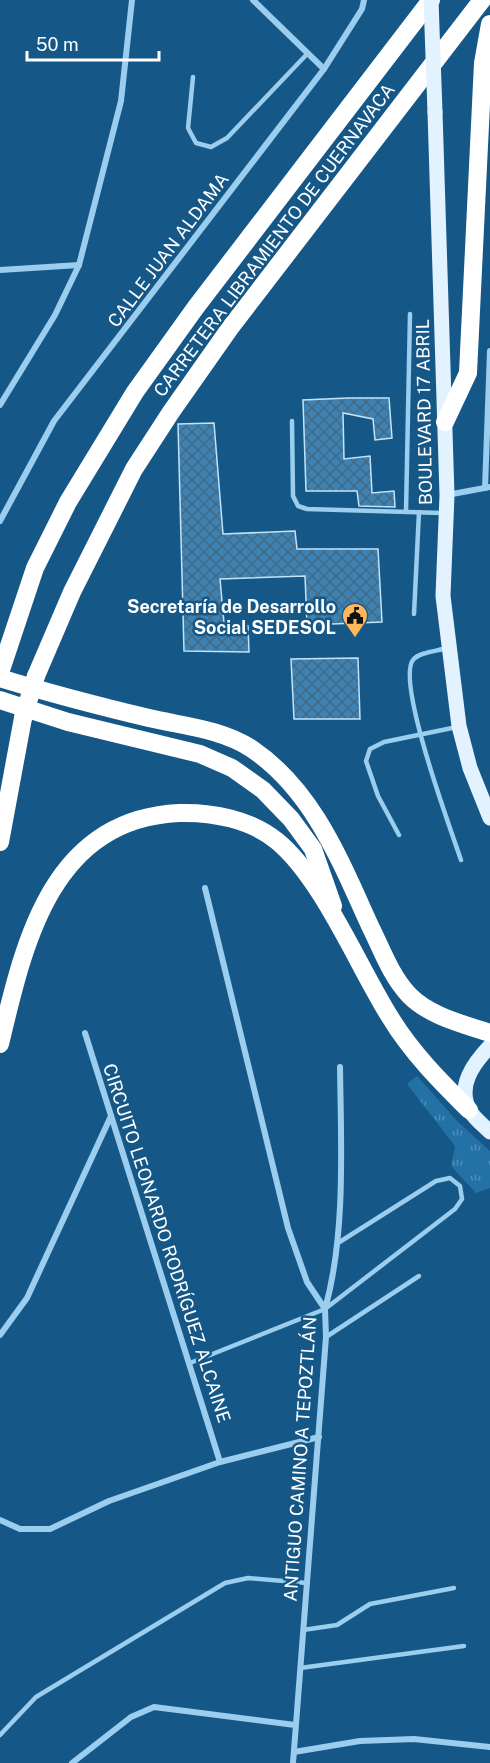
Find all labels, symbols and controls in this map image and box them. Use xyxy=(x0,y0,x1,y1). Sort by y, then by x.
scale bar xyxy=(27,24,159,62)
text: 50 m xyxy=(36,34,79,55)
street label: CARRETERA LIBRAMIENTO DE CUERNAVACA xyxy=(149,79,399,401)
street label: CALLE JUAN ALDAMA xyxy=(103,169,233,331)
street label: BOULEVARD 17 ABRIL xyxy=(412,319,436,505)
place label: Secretaría de Desarrollo Social SEDESOL xyxy=(127,596,336,638)
public building icon: Secretaría de Desarrollo Social SEDESOL xyxy=(340,601,370,639)
street label: CIRCUITO LEONARDO RODRÍGUEZ ALCAINE xyxy=(99,1060,236,1425)
street label: ANTIGUO CAMINO A TEPOZTLÁN xyxy=(279,1316,320,1602)

